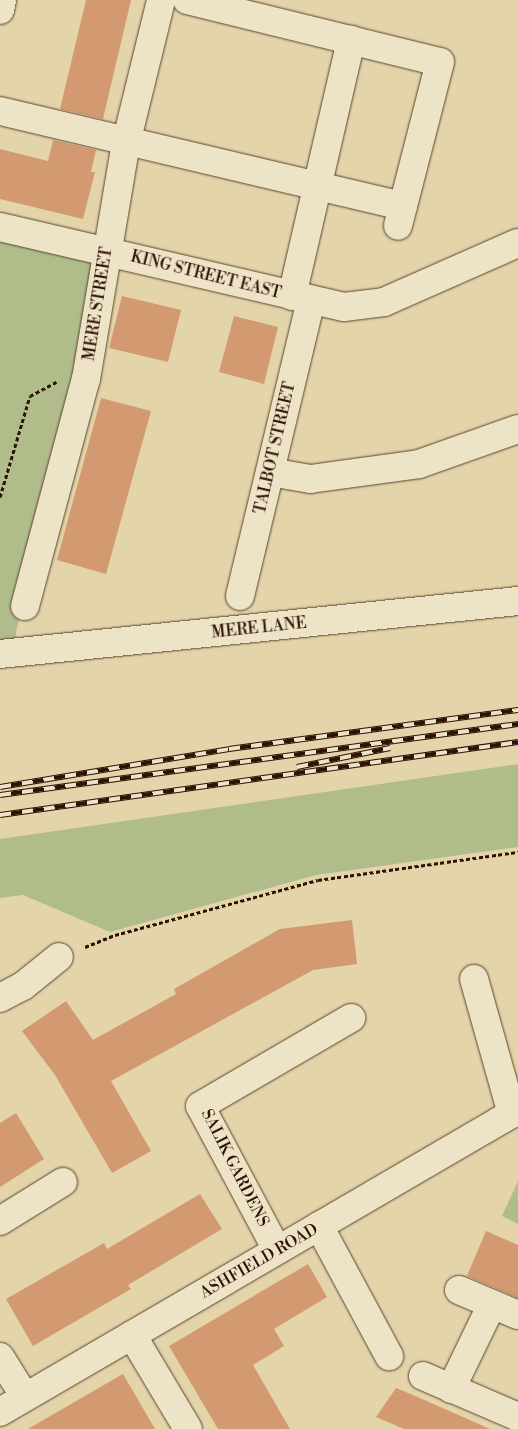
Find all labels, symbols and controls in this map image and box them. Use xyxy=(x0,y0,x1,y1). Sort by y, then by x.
street label: MERE STREET xyxy=(80,246,116,362)
street label: KING STREET EAST xyxy=(129,247,283,303)
street label: TALBOT STREET xyxy=(250,380,300,516)
street label: MERE LANE xyxy=(210,613,308,643)
street label: SALIK GARDENS xyxy=(197,1106,273,1230)
street label: ASHFIELD ROAD xyxy=(197,1219,321,1303)

